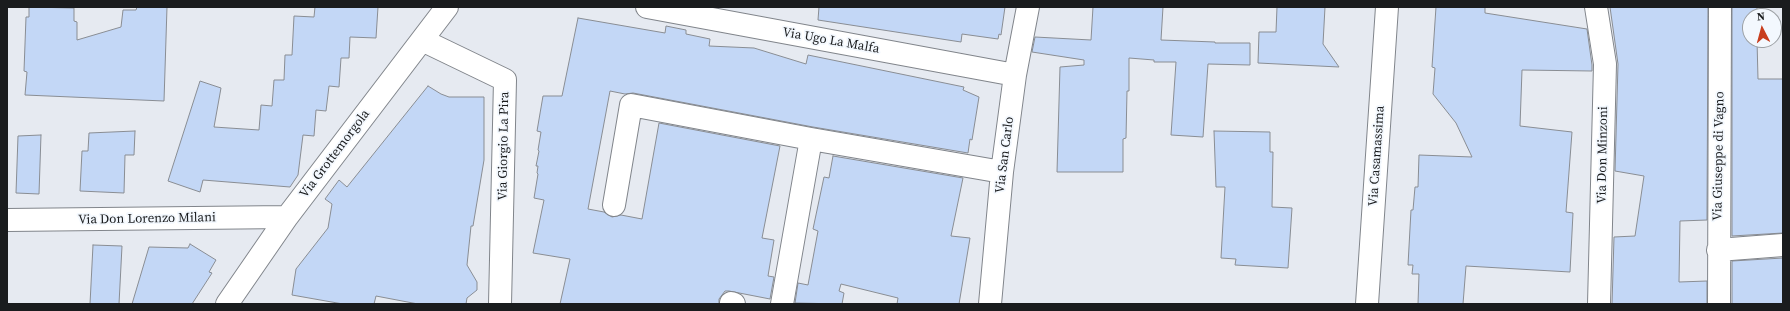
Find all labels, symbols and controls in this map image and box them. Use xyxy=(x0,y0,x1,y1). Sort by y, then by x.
north arrow xyxy=(1742,8,1782,48)
text: N xyxy=(1756,9,1766,24)
street label: Via Ugo La Malfa xyxy=(781,25,881,57)
street label: Via Giorgio La Pira xyxy=(495,91,513,201)
street label: Via Giuseppe di Vagno xyxy=(1710,91,1728,221)
street label: Via Casamassima xyxy=(1366,105,1388,207)
street label: Via Don Minzoni xyxy=(1594,106,1612,204)
street label: Via Grottemorgola xyxy=(297,107,373,201)
street label: Via San Carlo xyxy=(993,116,1017,194)
street label: Via Don Lorenzo Milani xyxy=(78,210,216,228)

